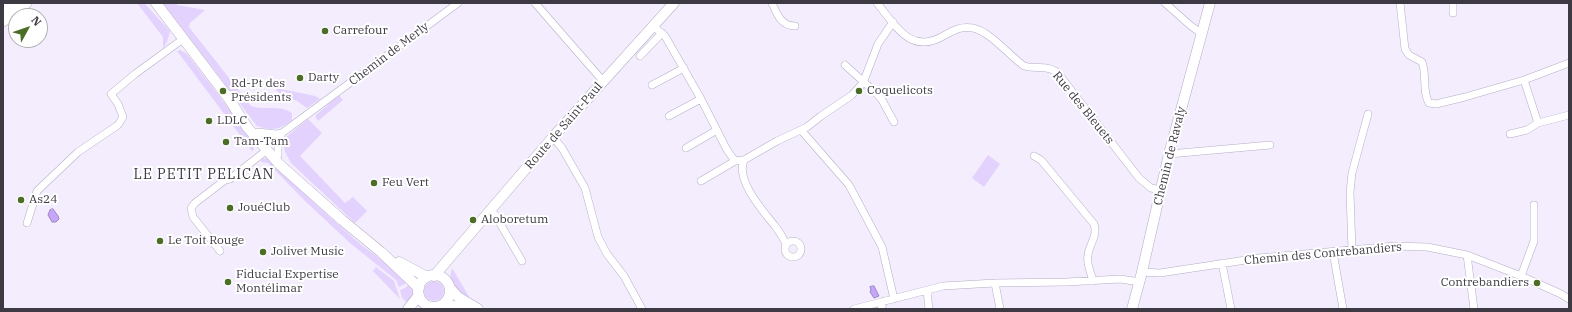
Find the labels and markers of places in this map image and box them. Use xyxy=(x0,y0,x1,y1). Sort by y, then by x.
place label: Carrefour xyxy=(333,24,388,38)
marker: Carrefour xyxy=(320,26,330,36)
place label: Darty xyxy=(308,71,339,85)
marker: Darty xyxy=(295,73,305,83)
place label: Rd-Pt des Présidents xyxy=(231,77,291,105)
place label: Coquelicots xyxy=(867,84,933,98)
marker: Rd-Pt des Présidents xyxy=(218,86,228,96)
marker: Coquelicots xyxy=(854,86,864,96)
place label: LDLC xyxy=(217,114,247,128)
marker: LDLC xyxy=(204,116,214,126)
place label: Tam-Tam xyxy=(234,135,289,149)
marker: Tam-Tam xyxy=(221,137,231,147)
place label: Feu Vert xyxy=(382,176,429,190)
marker: Feu Vert xyxy=(369,178,379,188)
place label: As24 xyxy=(29,193,57,207)
marker: As24 xyxy=(16,195,26,205)
place label: JouéClub xyxy=(238,201,290,215)
marker: JouéClub xyxy=(225,203,235,213)
place label: Aloboretum xyxy=(481,213,548,227)
marker: Aloboretum xyxy=(468,215,478,225)
place label: Le Toit Rouge xyxy=(168,234,244,248)
marker: Le Toit Rouge xyxy=(155,236,165,246)
place label: Jolivet Music xyxy=(271,245,344,259)
marker: Jolivet Music xyxy=(258,247,268,257)
place label: Fiducial Expertise Montélimar xyxy=(236,268,339,296)
place label: Contrebandiers xyxy=(1441,276,1529,290)
marker: Fiducial Expertise Montélimar xyxy=(223,277,233,287)
marker: Contrebandiers xyxy=(1532,278,1542,288)

